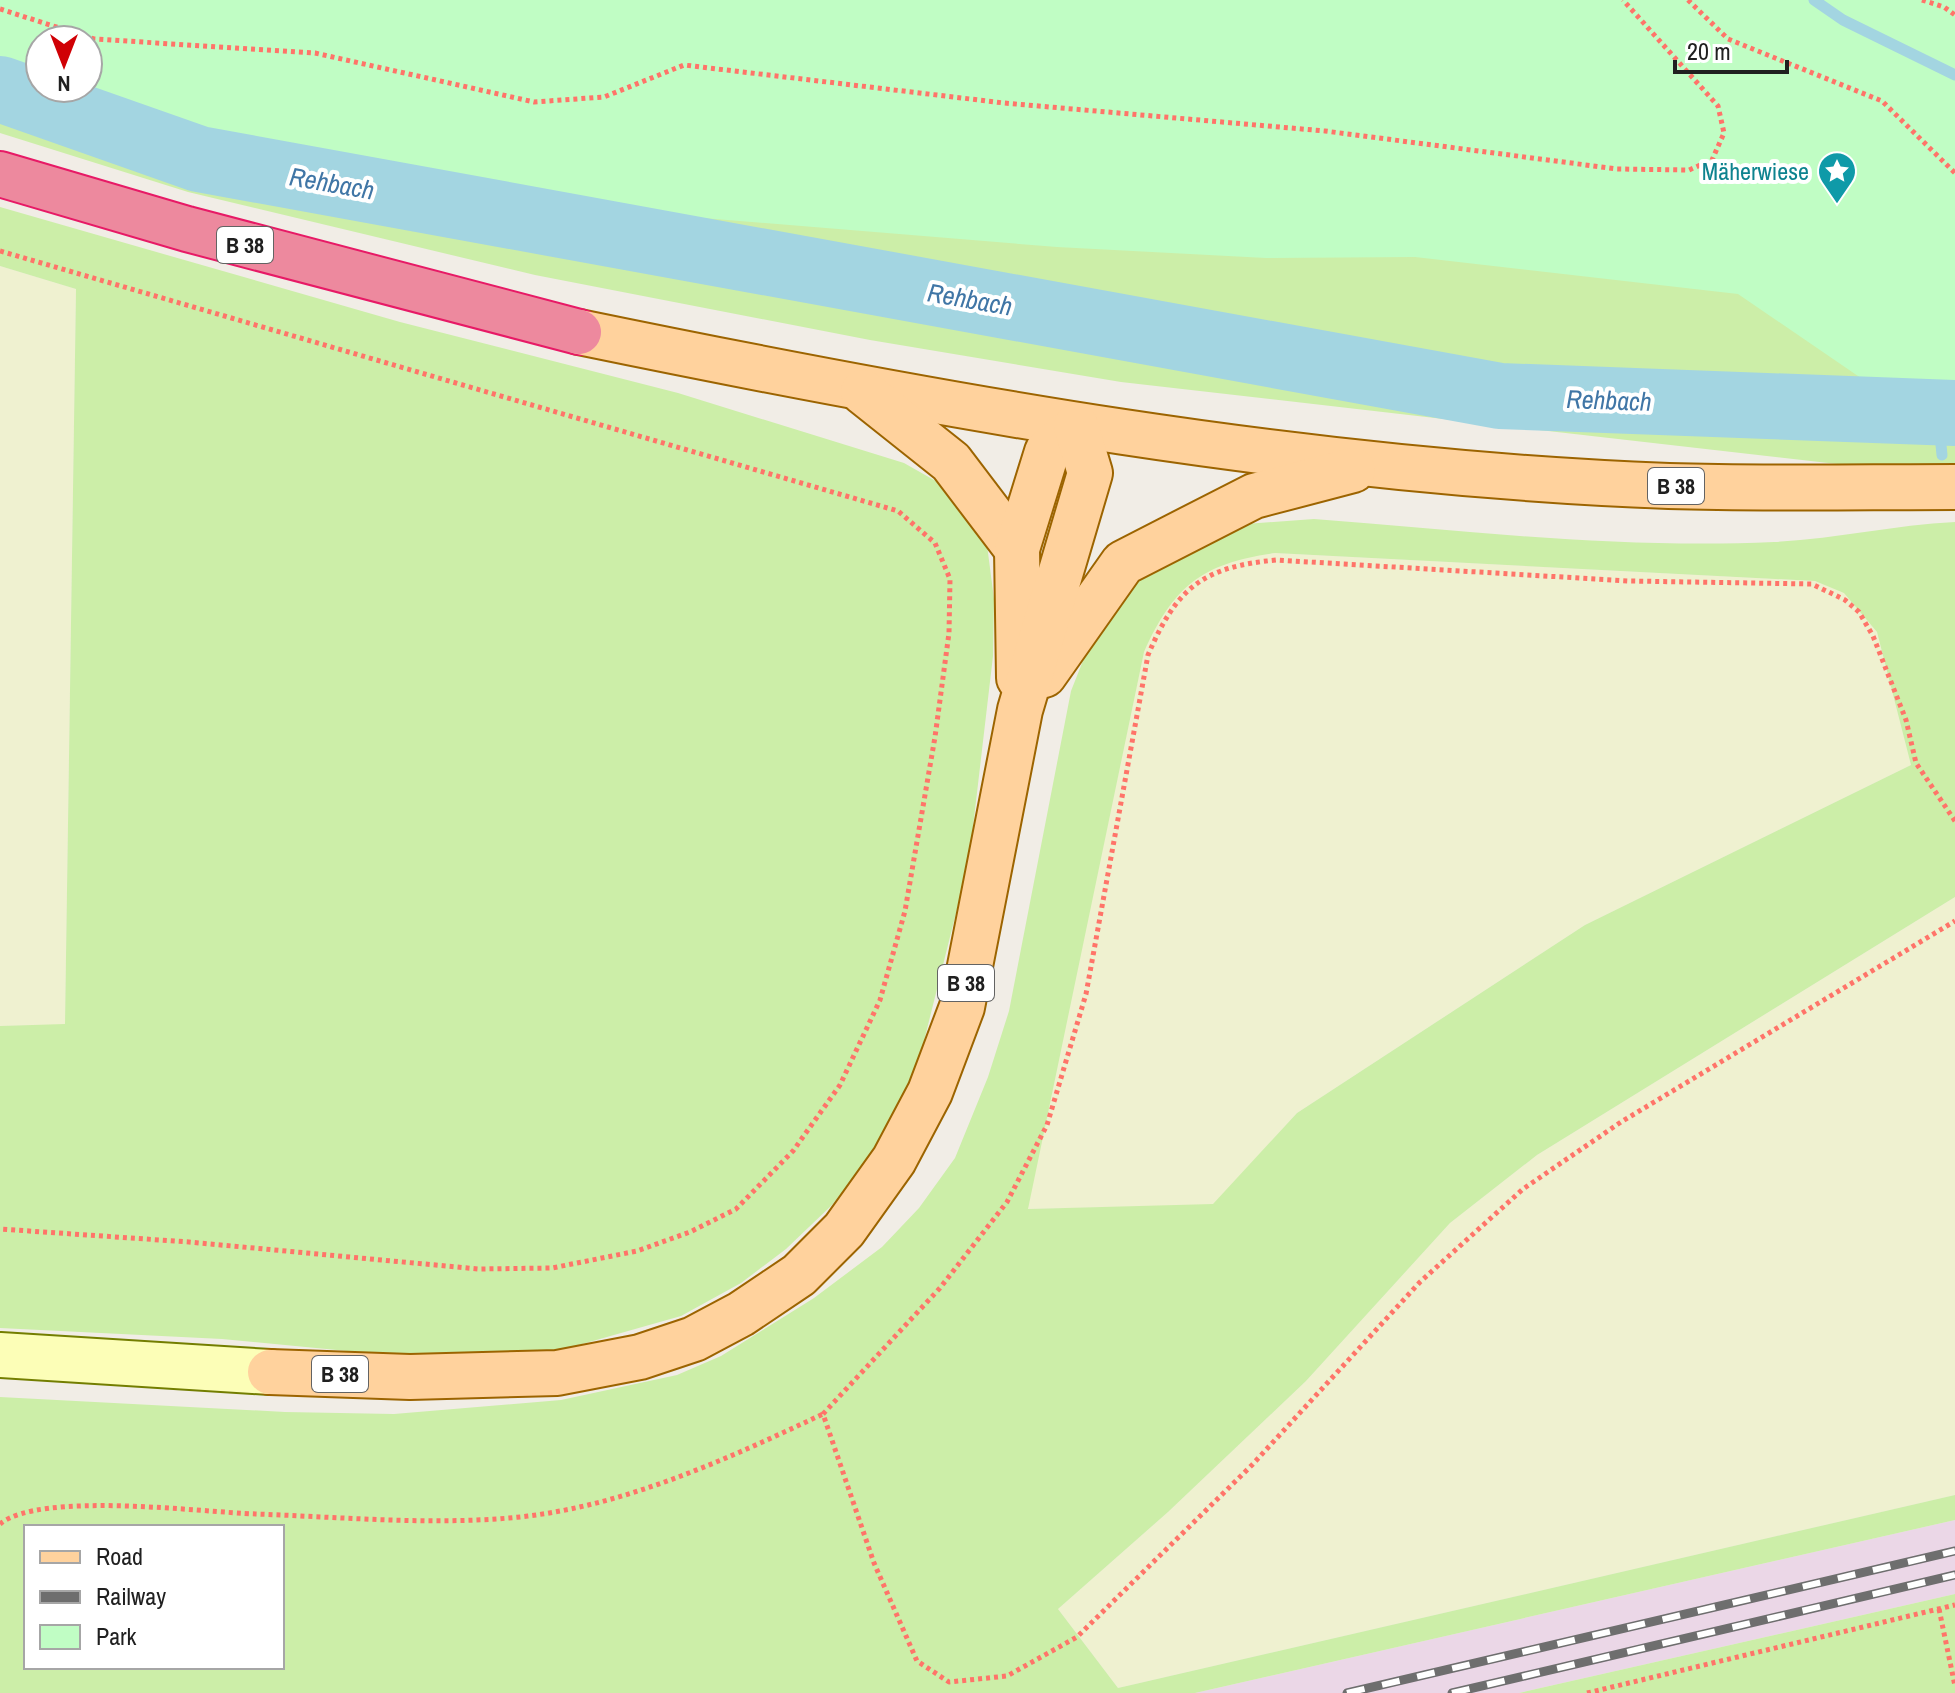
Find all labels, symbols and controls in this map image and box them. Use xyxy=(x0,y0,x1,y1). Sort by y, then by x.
north arrow xyxy=(24,24,104,104)
scale bar xyxy=(1675,24,1787,74)
text: 20 m xyxy=(1687,35,1731,67)
text: N xyxy=(57,69,71,99)
place icon: Mäherwiese xyxy=(1816,150,1858,205)
place label: Mäherwiese xyxy=(1702,155,1809,187)
water label: Rehbach xyxy=(287,158,377,208)
road number: B 38 xyxy=(217,227,273,263)
water label: Rehbach xyxy=(925,274,1015,324)
water label: Rehbach xyxy=(1566,381,1652,419)
road number: B 38 xyxy=(1648,468,1704,504)
road number: B 38 xyxy=(938,965,994,1001)
road number: B 38 xyxy=(312,1356,368,1392)
legend xyxy=(24,1525,284,1669)
text: Road xyxy=(96,1540,143,1572)
text: Railway xyxy=(96,1580,166,1612)
text: Park xyxy=(96,1620,137,1652)

